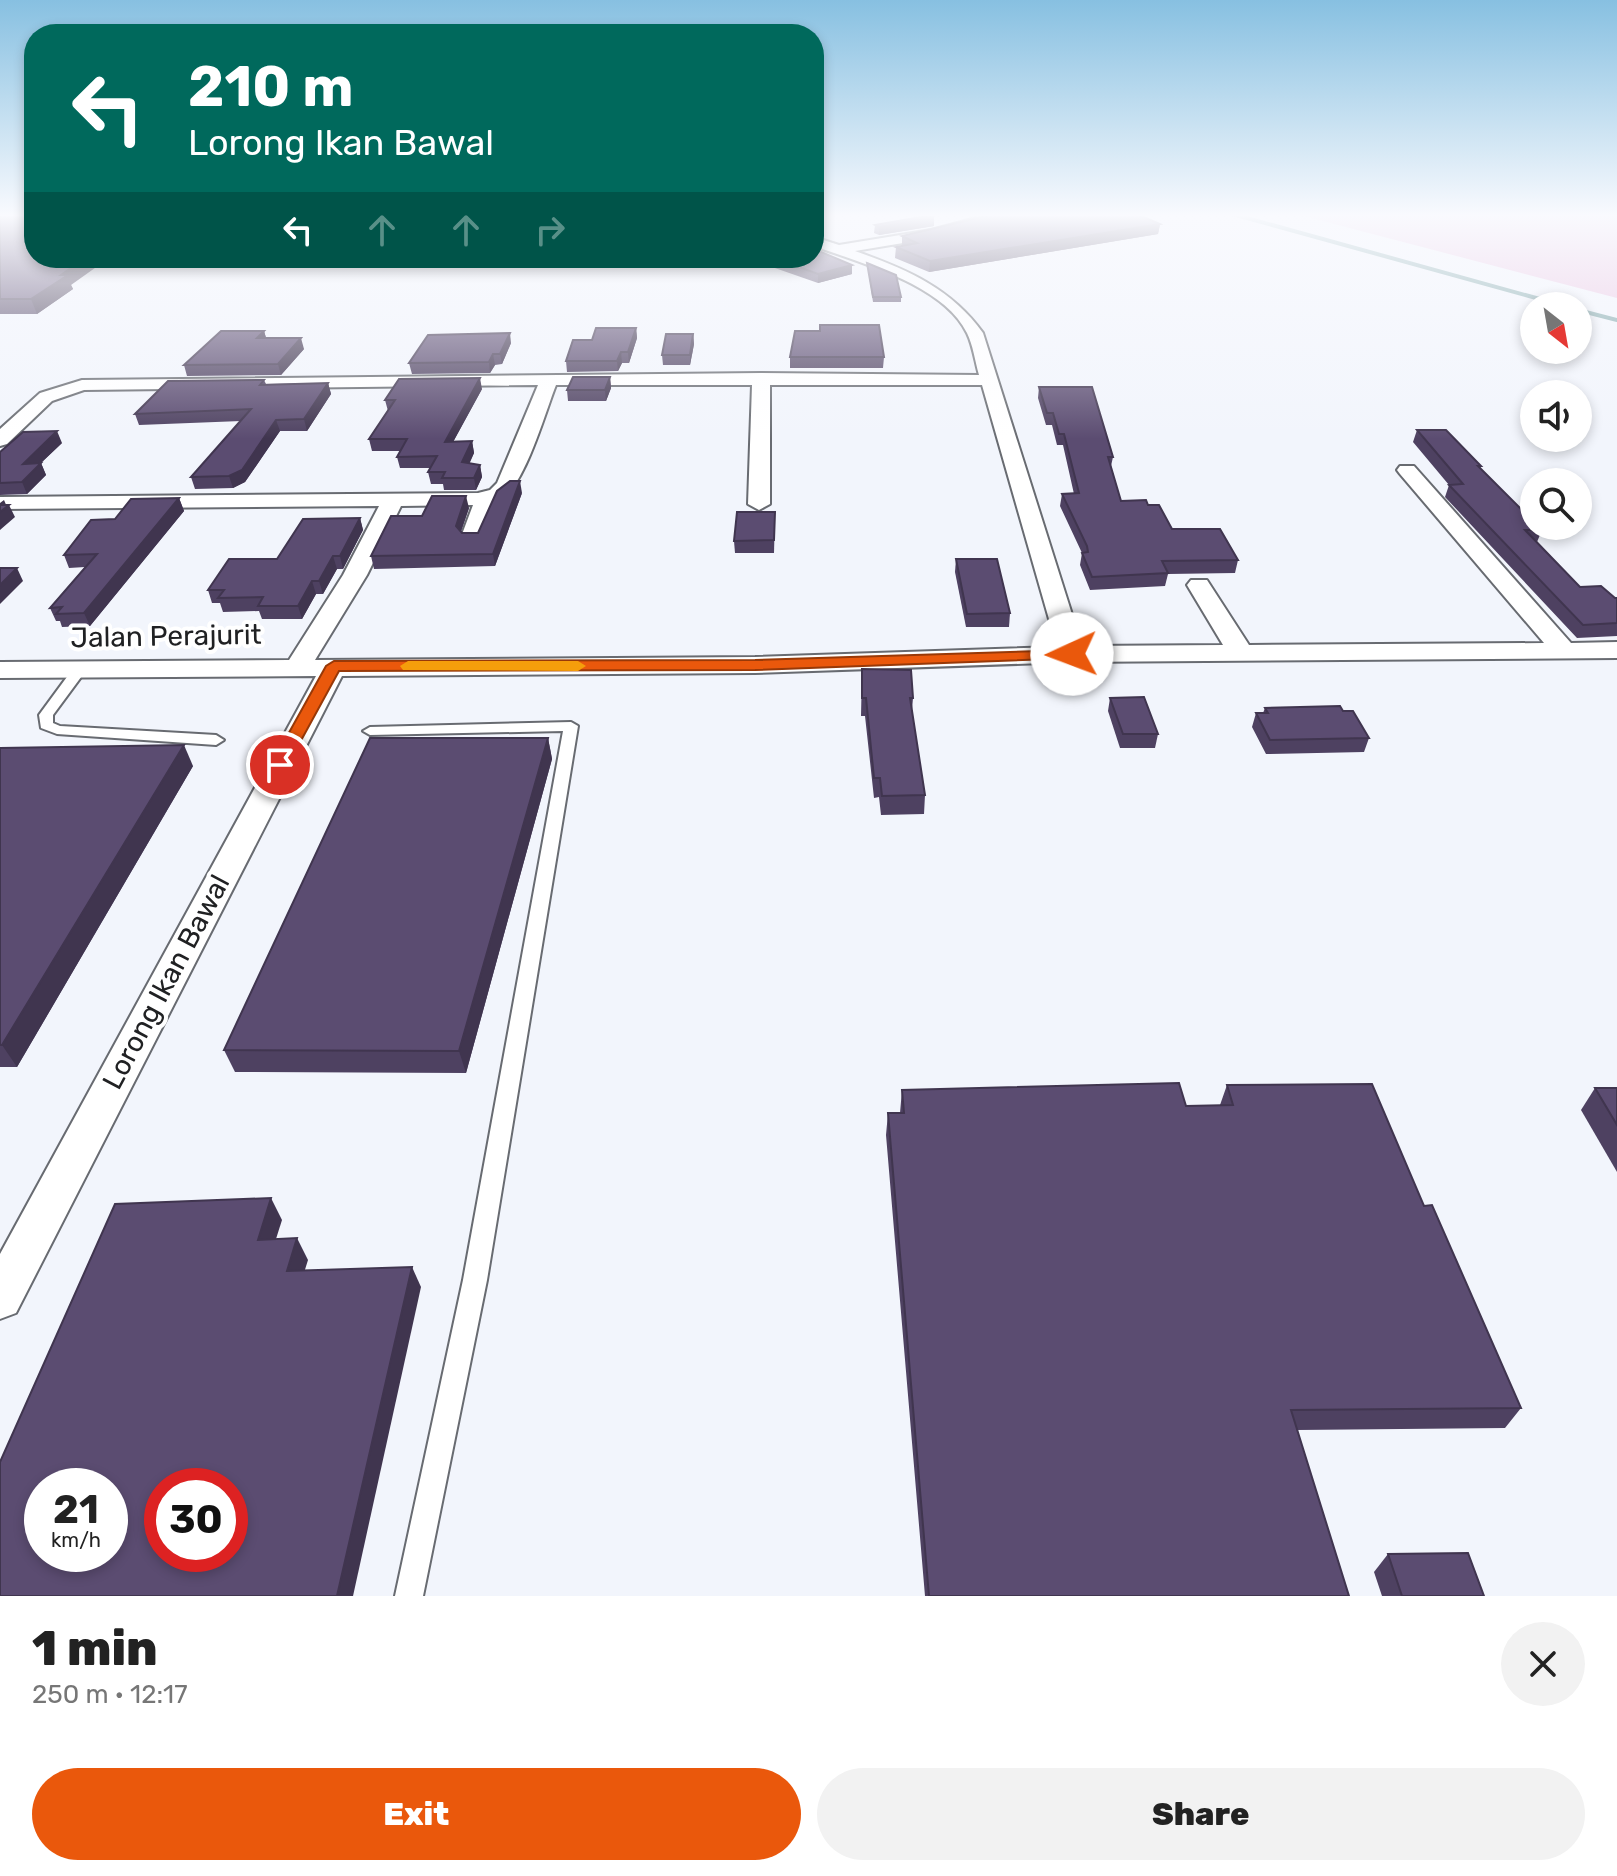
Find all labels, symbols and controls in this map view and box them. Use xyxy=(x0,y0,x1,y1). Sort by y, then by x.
text: 210 m xyxy=(188,54,354,120)
icon: left xyxy=(56,56,160,160)
text: Lorong Ikan Bawal xyxy=(188,121,494,164)
icon: left xyxy=(276,208,320,252)
icon: ahead xyxy=(360,208,404,252)
icon: ahead xyxy=(444,208,488,252)
icon: right xyxy=(528,208,572,252)
north arrow xyxy=(1520,292,1592,364)
map controls xyxy=(1520,292,1592,540)
button: sound xyxy=(1520,380,1592,452)
button: search xyxy=(1520,468,1592,540)
position arrow xyxy=(1030,612,1114,696)
street label: Jalan Perajurit xyxy=(70,618,262,654)
pin xyxy=(246,731,314,799)
icon: arrive xyxy=(258,743,302,787)
street label: Lorong Ikan Bawal xyxy=(96,869,236,1095)
speed limit sign: 30 xyxy=(144,1468,248,1572)
text: 21 xyxy=(53,1486,99,1533)
text: km/h xyxy=(51,1528,101,1552)
text: 1 min xyxy=(32,1620,158,1677)
button: close xyxy=(1501,1622,1585,1706)
text: 250 m · 12:17 xyxy=(32,1679,188,1710)
button: Exit xyxy=(32,1768,801,1860)
button: Share xyxy=(817,1768,1585,1860)

